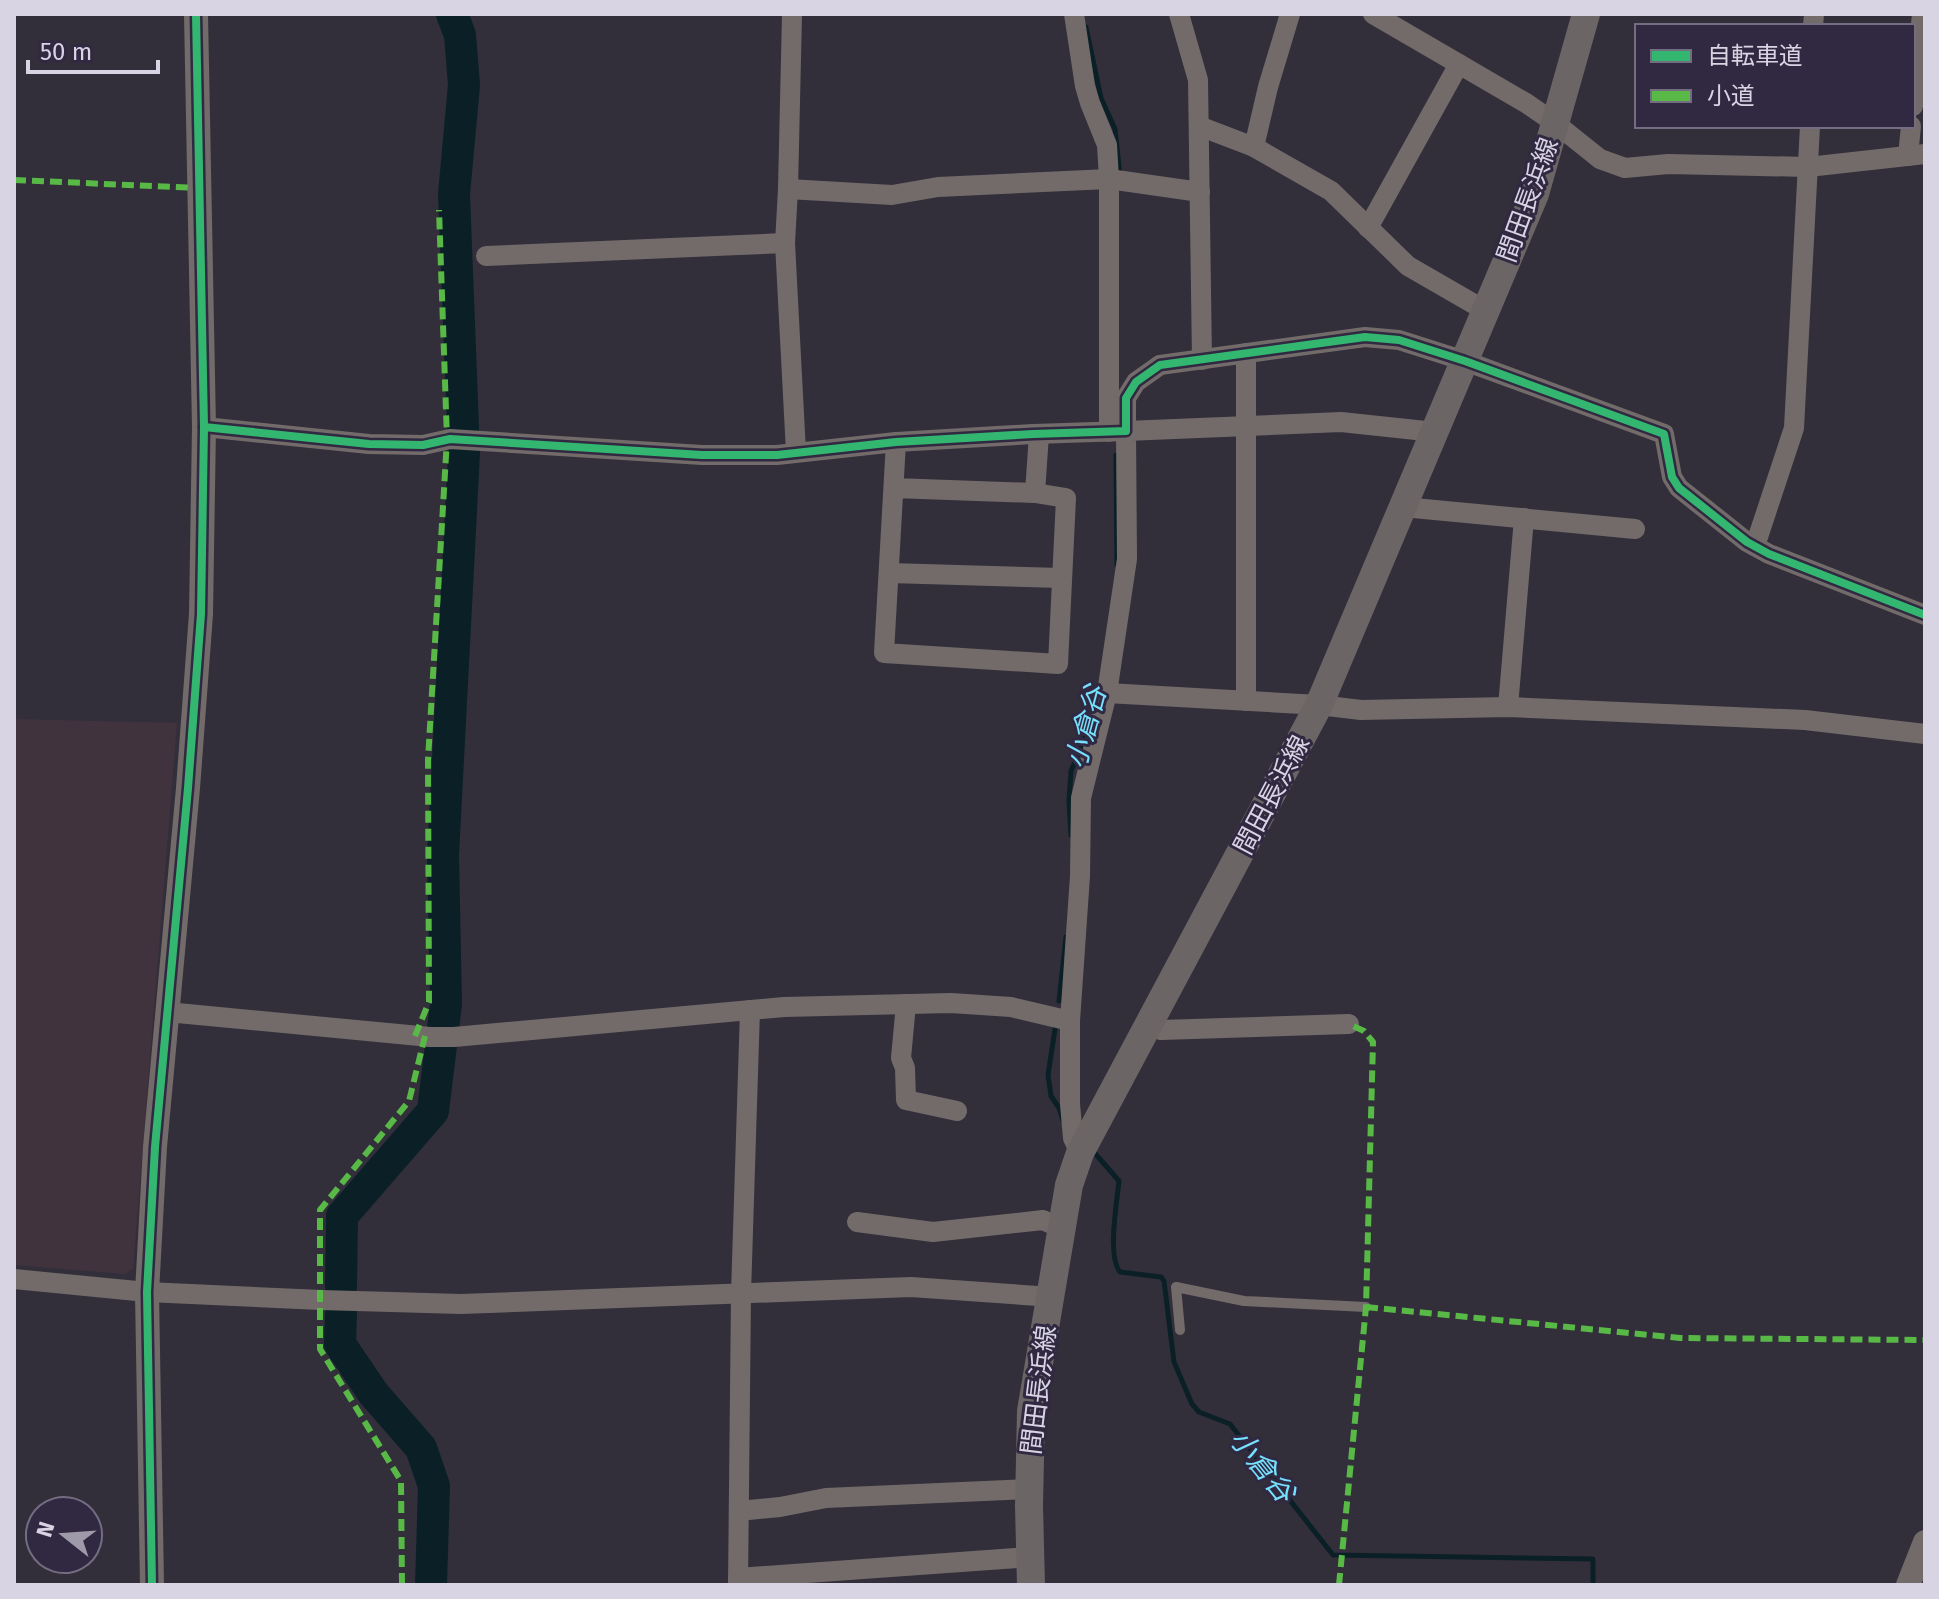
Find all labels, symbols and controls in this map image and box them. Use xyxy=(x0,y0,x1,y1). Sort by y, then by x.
scale bar xyxy=(28,24,158,74)
legend xyxy=(1635,24,1915,128)
text: 50 m xyxy=(40,38,92,66)
text: 自転車道 xyxy=(1707,42,1803,70)
text: 小道 xyxy=(1707,82,1755,110)
street label: 間田長浜線 xyxy=(1491,134,1565,266)
water label: 小倉谷 xyxy=(1059,680,1113,772)
street label: 間田長浜線 xyxy=(1228,730,1316,860)
street label: 間田長浜線 xyxy=(1016,1324,1062,1456)
water label: 小倉谷 xyxy=(1223,1423,1303,1511)
north arrow xyxy=(24,1495,104,1575)
text: N xyxy=(30,1518,60,1540)

